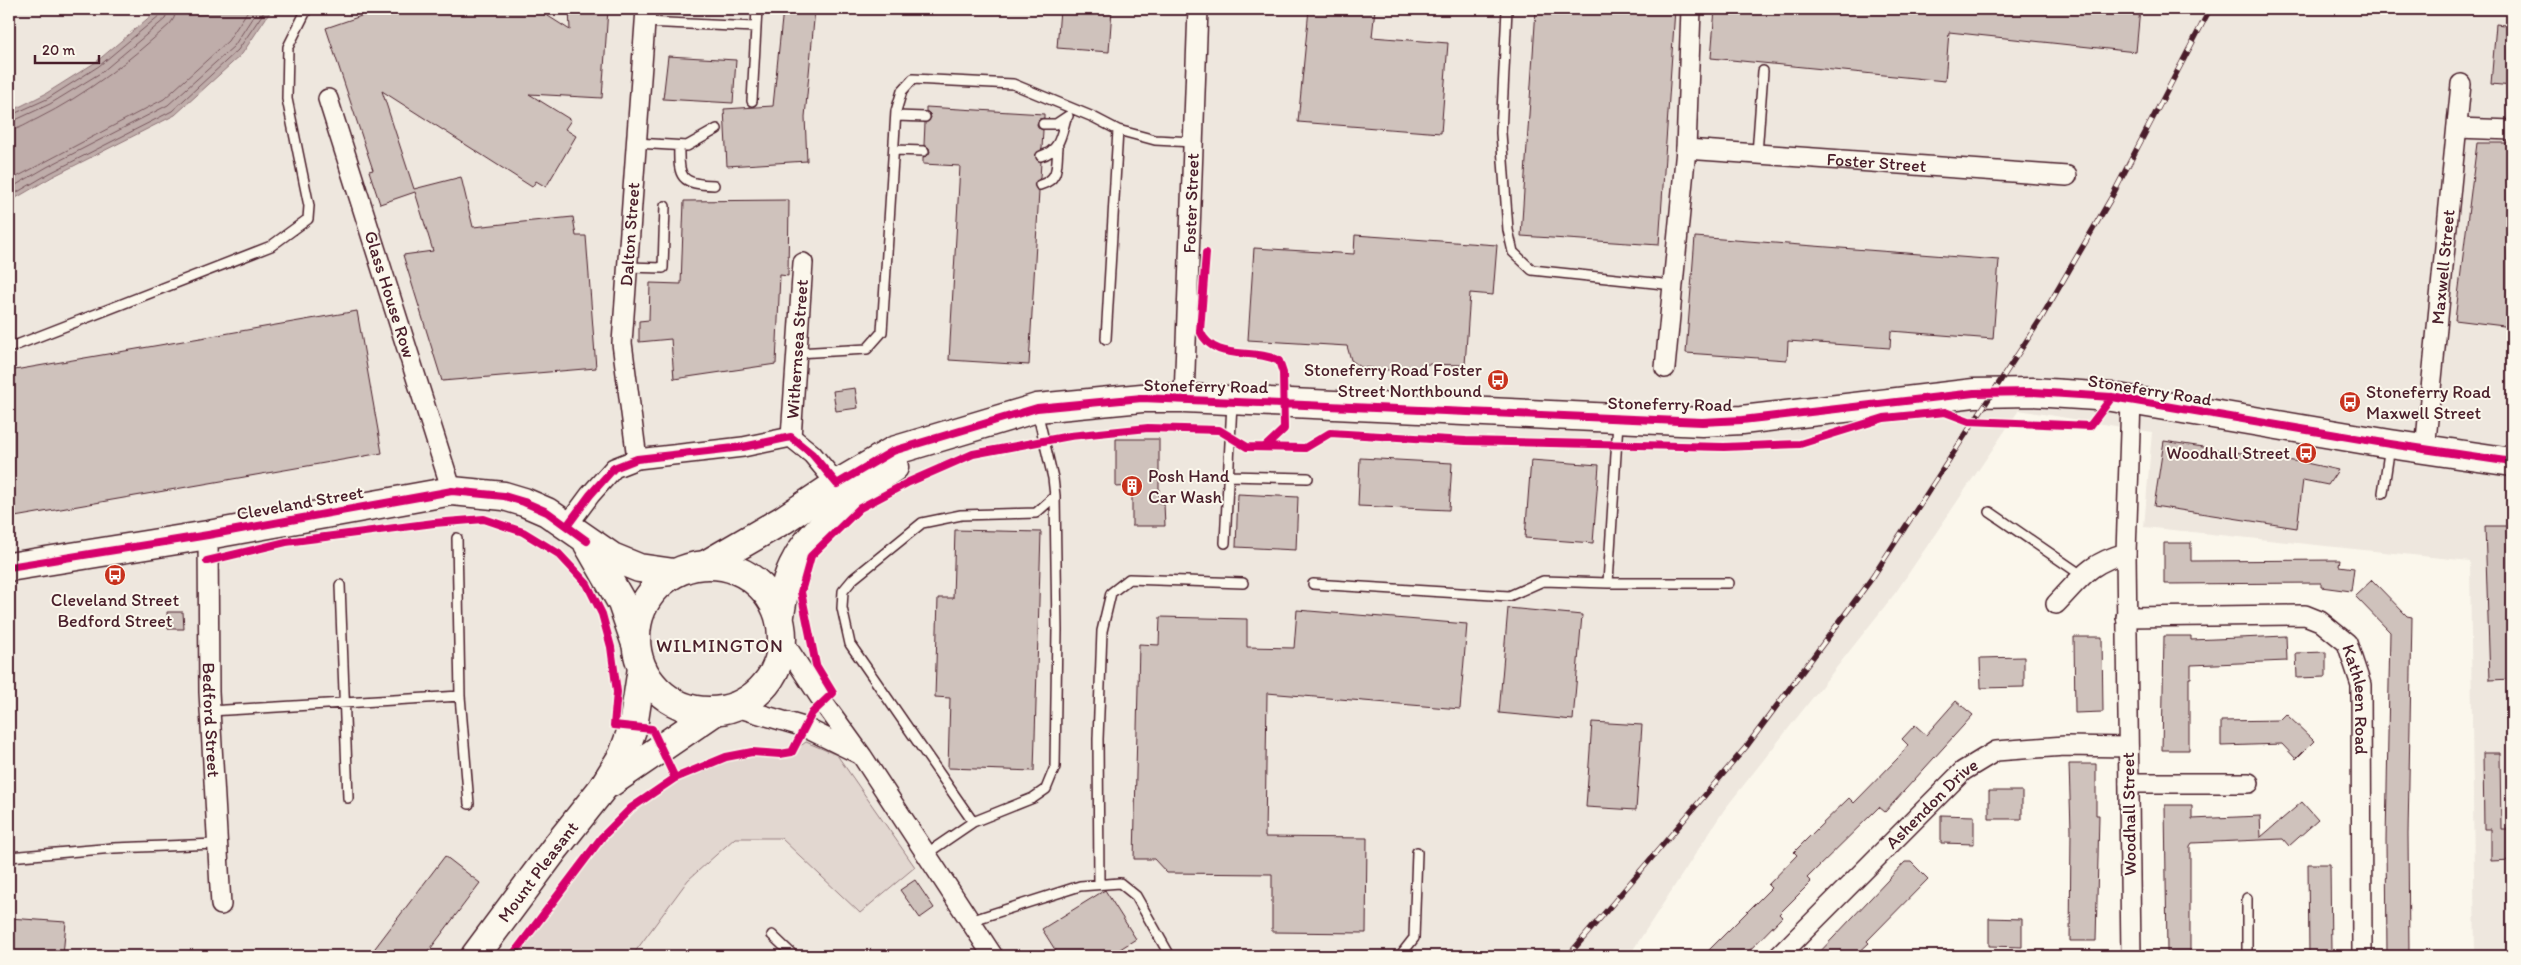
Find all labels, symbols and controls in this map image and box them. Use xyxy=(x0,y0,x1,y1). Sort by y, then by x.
scale bar xyxy=(35,32,99,64)
text: 20 m xyxy=(42,41,76,59)
street label: Foster Street xyxy=(1826,148,1927,177)
street label: Foster Street xyxy=(1178,152,1204,254)
street label: Dalton Street xyxy=(615,181,645,287)
street label: Maxwell Street xyxy=(2426,208,2460,325)
street label: Glass House Row xyxy=(359,228,420,361)
street label: Withernsea Street xyxy=(781,278,813,420)
place label: Stoneferry Road Foster Street Northbound xyxy=(1304,359,1483,402)
bus stop icon: Stoneferry Road Foster Street Northbound xyxy=(1486,368,1510,392)
street label: Stoneferry Road xyxy=(2087,369,2214,411)
street label: Stoneferry Road xyxy=(1143,374,1269,398)
place label: Stoneferry Road Maxwell Street xyxy=(2366,381,2491,424)
bus stop icon: Stoneferry Road Maxwell Street xyxy=(2338,390,2362,414)
street label: Stoneferry Road xyxy=(1607,392,1733,416)
bus stop icon: Woodhall Street xyxy=(2294,441,2318,465)
place label: Woodhall Street xyxy=(2166,442,2290,464)
place label: Posh Hand Car Wash xyxy=(1148,465,1230,508)
building icon: Posh Hand Car Wash xyxy=(1120,474,1144,498)
street label: Cleveland Street xyxy=(235,481,365,525)
bus stop icon: Cleveland Street Bedford Street xyxy=(103,563,127,587)
place label: Cleveland Street Bedford Street xyxy=(51,589,179,632)
district label: WILMINGTON xyxy=(656,634,784,657)
street label: Kathleen Road xyxy=(2337,641,2372,755)
street label: Bedford Street xyxy=(198,662,225,778)
street label: Woodhall Street xyxy=(2117,752,2141,876)
street label: Ashendon Drive xyxy=(1881,754,1982,853)
street label: Mount Pleasant xyxy=(493,817,583,927)

